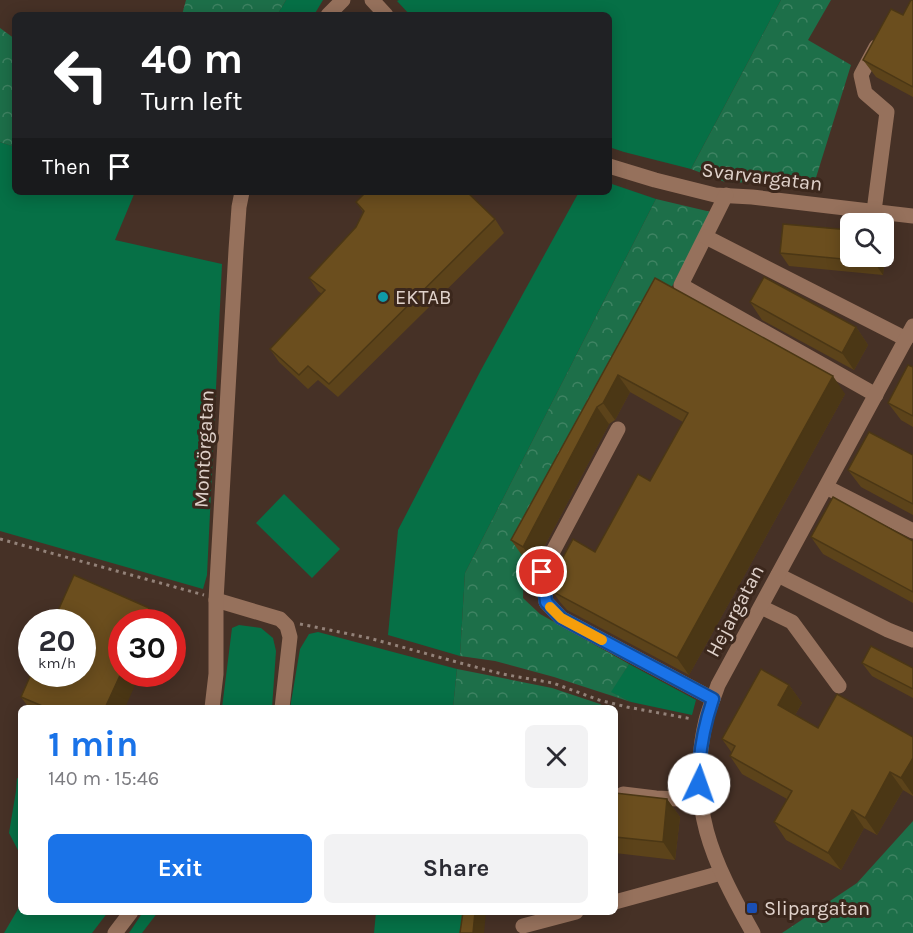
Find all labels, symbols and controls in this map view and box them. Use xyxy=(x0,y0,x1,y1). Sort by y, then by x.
text: 40 m xyxy=(141,34,243,84)
icon: left xyxy=(42,36,120,114)
text: Turn left xyxy=(141,85,242,117)
icon: arrive xyxy=(103,150,136,183)
text: Then xyxy=(42,154,91,180)
street label: Svarvargatan xyxy=(700,158,824,196)
map controls xyxy=(840,213,894,267)
button: search xyxy=(840,213,894,267)
place label: EKTAB xyxy=(395,286,452,309)
marker: EKTAB xyxy=(376,290,390,304)
street label: Montörgatan xyxy=(189,389,219,509)
pin xyxy=(516,546,567,597)
icon: arrive xyxy=(525,555,558,588)
street label: Hejargatan xyxy=(701,561,769,661)
speed limit sign: 30 xyxy=(108,609,186,687)
text: 20 xyxy=(38,623,76,659)
text: km/h xyxy=(38,654,76,672)
text: 1 min xyxy=(48,723,138,765)
button: close xyxy=(525,725,588,788)
position arrow xyxy=(667,752,731,816)
text: 140 m · 15:46 xyxy=(48,767,159,790)
button: Exit xyxy=(48,834,312,903)
button: Share xyxy=(324,834,588,903)
place label: Slipargatan xyxy=(764,897,870,920)
marker: Slipargatan xyxy=(745,901,759,915)

